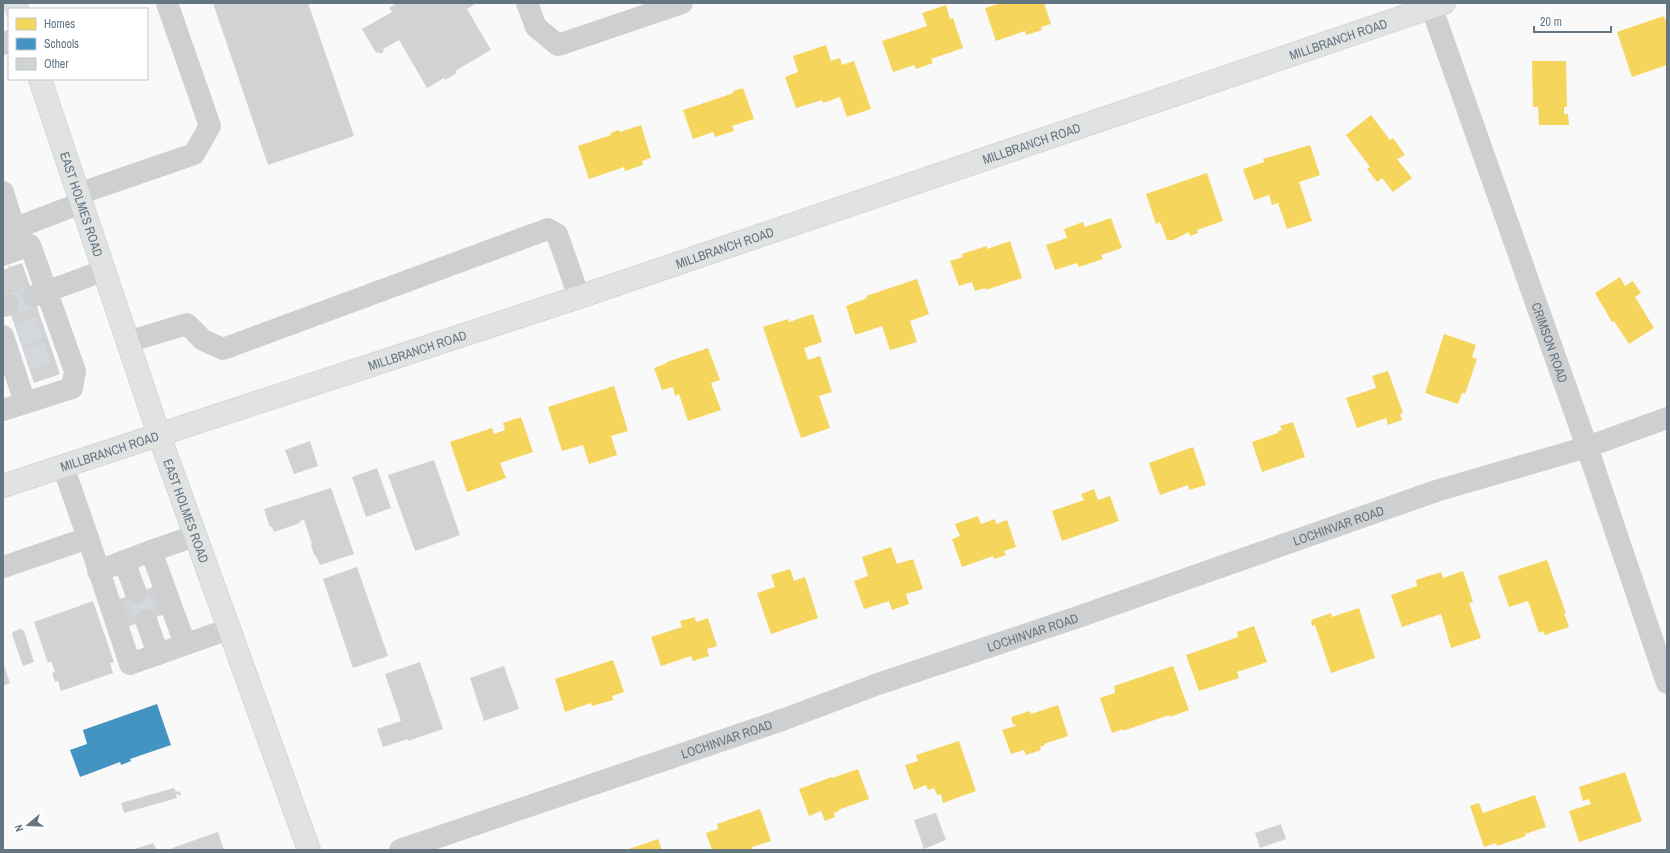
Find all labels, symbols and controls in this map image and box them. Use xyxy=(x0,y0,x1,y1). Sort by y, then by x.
legend xyxy=(8,8,148,80)
scale bar xyxy=(1534,8,1611,34)
text: 20 m xyxy=(1540,14,1562,30)
street label: MILLBRANCH ROAD xyxy=(1287,15,1390,64)
text: Homes xyxy=(44,16,75,32)
text: Schools xyxy=(44,36,79,52)
text: Other xyxy=(44,56,69,72)
street label: MILLBRANCH ROAD xyxy=(980,119,1083,168)
street label: EAST HOLMES ROAD xyxy=(56,150,107,259)
street label: MILLBRANCH ROAD xyxy=(673,223,776,273)
street label: CRIMSON ROAD xyxy=(1527,300,1572,385)
street label: MILLBRANCH ROAD xyxy=(366,326,469,375)
street label: MILLBRANCH ROAD xyxy=(58,427,161,476)
street label: EAST HOLMES ROAD xyxy=(159,457,213,566)
street label: LOCHINVAR ROAD xyxy=(1291,502,1387,550)
street label: LOCHINVAR ROAD xyxy=(985,609,1081,656)
street label: LOCHINVAR ROAD xyxy=(679,716,775,763)
north arrow xyxy=(8,805,48,845)
text: N xyxy=(11,823,26,834)

